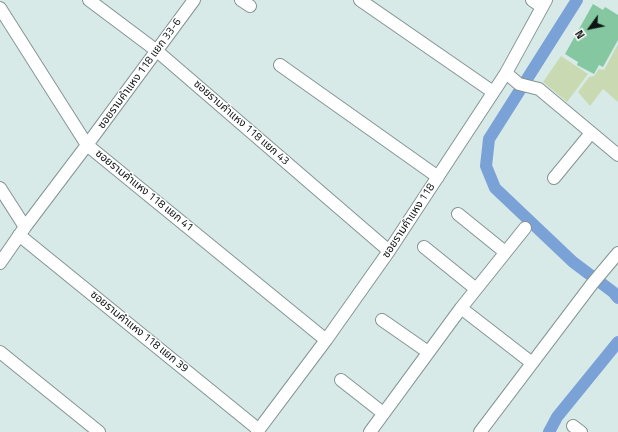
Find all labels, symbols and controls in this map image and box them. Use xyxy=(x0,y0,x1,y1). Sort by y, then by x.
north arrow xyxy=(570,8,610,48)
street label: ซอยรามคำแหง 118 แยก 33-6 xyxy=(95,16,185,132)
text: N xyxy=(571,27,589,42)
street label: ซอยรามคำแหง 118 แยก 43 xyxy=(190,78,292,168)
street label: ซอยรามคำแหง 118 แยก 41 xyxy=(92,147,196,235)
street label: ซอยรามคำแหง 118 xyxy=(380,181,438,261)
street label: ซอยรามคำแหง 118 แยก 39 xyxy=(87,288,191,376)

